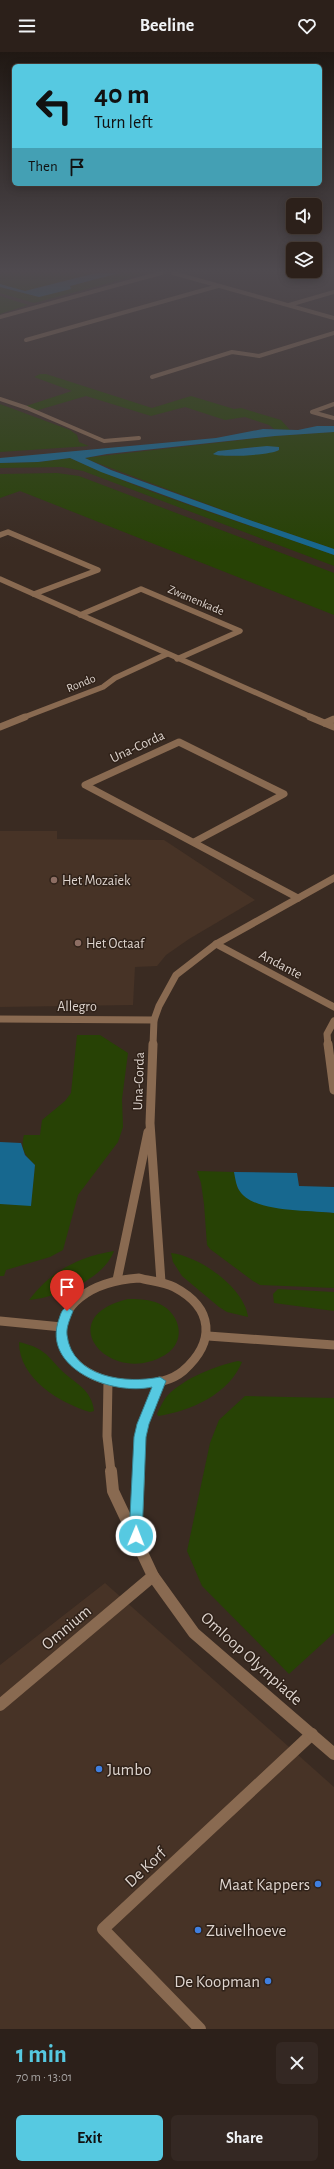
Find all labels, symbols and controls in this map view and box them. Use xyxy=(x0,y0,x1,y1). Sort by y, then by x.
icon: menu xyxy=(16,15,38,37)
icon: heart xyxy=(296,15,318,37)
text: Beeline xyxy=(140,17,194,35)
icon: left xyxy=(28,80,80,132)
text: 40 m xyxy=(94,81,150,109)
text: Turn left xyxy=(94,114,153,132)
icon: arrive xyxy=(66,156,88,178)
text: Then xyxy=(28,159,58,174)
map controls xyxy=(286,198,322,278)
button: sound xyxy=(286,198,322,234)
button: layers xyxy=(286,242,322,278)
street label: Zwanenkade xyxy=(166,583,226,617)
street label: Rondo xyxy=(65,672,97,694)
street label: Una-Corda xyxy=(108,728,167,766)
place label: Het Mozaïek xyxy=(62,874,131,888)
marker: Het Mozaïek xyxy=(49,875,59,885)
place label: Het Octaaf xyxy=(86,937,145,951)
marker: Het Octaaf xyxy=(73,938,83,948)
street label: Andante xyxy=(257,948,304,982)
street label: Allegro xyxy=(57,1000,97,1014)
street label: Una-Corda xyxy=(131,1051,147,1110)
pin xyxy=(50,1270,84,1311)
icon: arrive xyxy=(56,1276,78,1298)
position arrow xyxy=(115,1515,157,1557)
street label: Omnium xyxy=(38,1602,94,1653)
street label: Omloop Olympiade xyxy=(197,1609,306,1709)
place label: Jumbo xyxy=(107,1761,151,1778)
marker: Jumbo xyxy=(94,1764,104,1774)
street label: De Korf xyxy=(121,1844,170,1890)
place label: Maat Kappers xyxy=(219,1876,310,1893)
marker: Maat Kappers xyxy=(313,1879,323,1889)
place label: Zuivelhoeve xyxy=(206,1922,286,1939)
marker: Zuivelhoeve xyxy=(193,1925,203,1935)
place label: De Koopman xyxy=(174,1973,260,1990)
marker: De Koopman xyxy=(263,1976,273,1986)
button: close xyxy=(276,2042,318,2084)
text: 1 min xyxy=(16,2043,67,2067)
text: 70 m · 13:01 xyxy=(16,2071,72,2084)
button: Exit xyxy=(16,2115,163,2161)
button: Share xyxy=(171,2115,318,2161)

